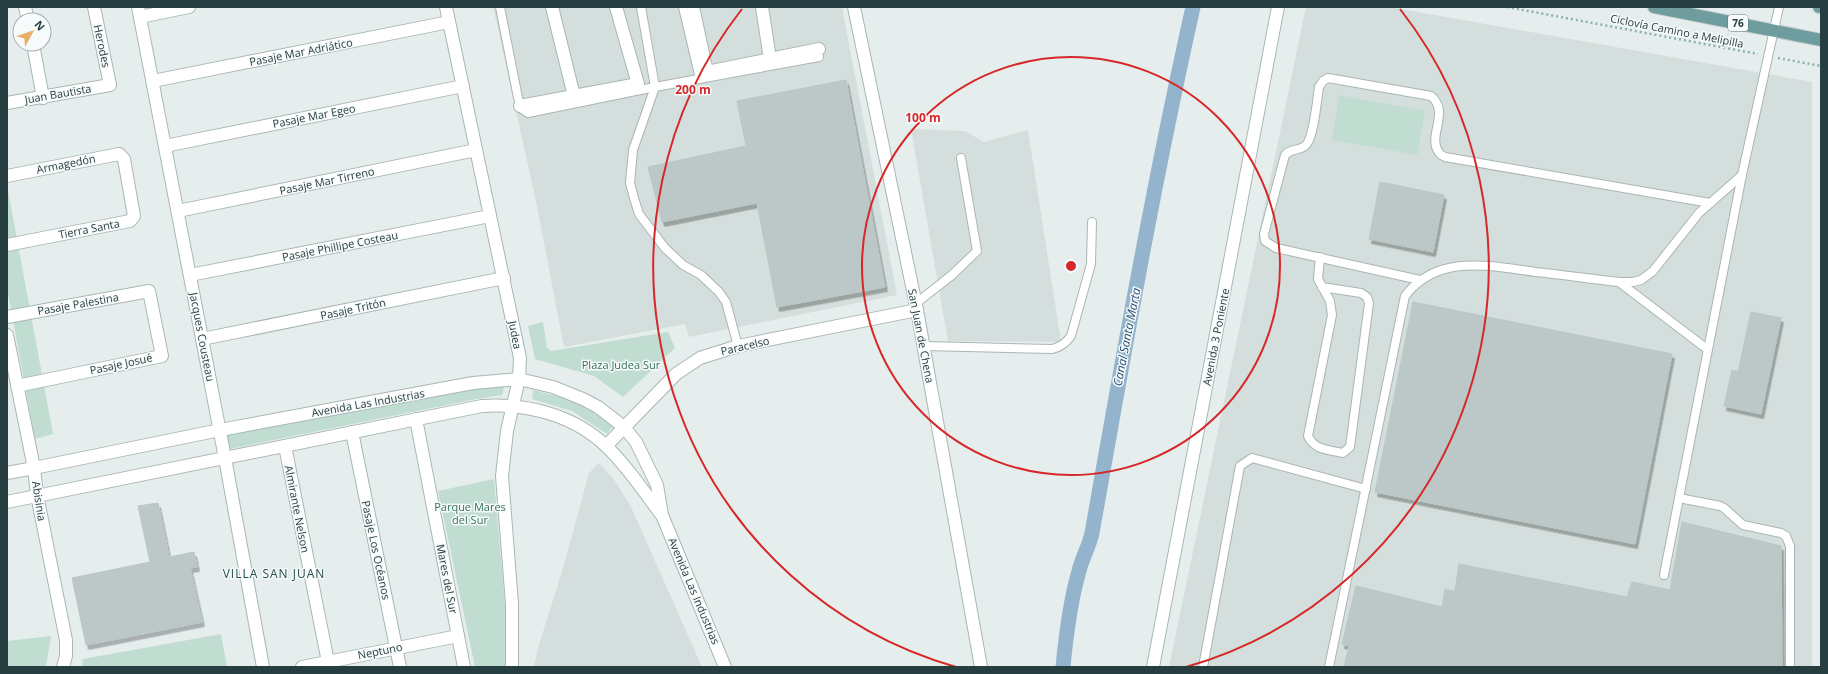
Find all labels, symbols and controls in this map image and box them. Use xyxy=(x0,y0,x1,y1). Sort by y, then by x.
street label: Ciclovía Camino a Melipilla xyxy=(1609,10,1745,51)
north arrow xyxy=(12,12,52,52)
road number: 76 xyxy=(1728,15,1748,31)
text: N xyxy=(31,17,49,34)
street label: Herodes xyxy=(91,23,114,69)
street label: Pasaje Mar Adriático xyxy=(248,34,354,69)
street label: Juan Bautista xyxy=(22,80,92,107)
text: 200 m xyxy=(675,81,711,98)
street label: Pasaje Mar Egeo xyxy=(271,100,357,131)
text: 100 m xyxy=(905,109,941,126)
street label: Armagedón xyxy=(35,150,97,177)
street label: Pasaje Mar Tirreno xyxy=(278,163,376,198)
street label: Tierra Santa xyxy=(57,215,121,242)
street label: Pasaje Phillipe Costeau xyxy=(281,227,399,264)
centre of rings xyxy=(1064,259,1078,273)
water label: Canal Santa Marta xyxy=(1109,286,1144,387)
street label: Avenida 3 Poniente xyxy=(1199,287,1232,387)
street label: San Juan de Chena xyxy=(905,288,938,384)
street label: Pasaje Palestina xyxy=(36,289,120,318)
street label: Jacques Cousteau xyxy=(186,290,218,383)
street label: Pasaje Tritón xyxy=(319,294,387,323)
street label: Judea xyxy=(505,318,526,350)
street label: Paracelso xyxy=(719,333,771,358)
street label: Pasaje Josué xyxy=(88,350,154,377)
park label: Plaza Judea Sur xyxy=(582,357,661,372)
street label: Avenida Las Industrias xyxy=(310,385,426,420)
street label: Almirante Nelson xyxy=(282,464,313,554)
street label: Abisinia xyxy=(29,480,50,522)
street label: Pasaje Los Océanos xyxy=(359,499,394,601)
park label: Parque Mares del Sur xyxy=(434,499,506,527)
street label: Avenida Las Industrias xyxy=(665,535,724,647)
street label: Mares del Sur xyxy=(433,543,462,615)
district label: VILLA SAN JUAN xyxy=(223,565,325,582)
street label: Neptuno xyxy=(356,639,404,662)

